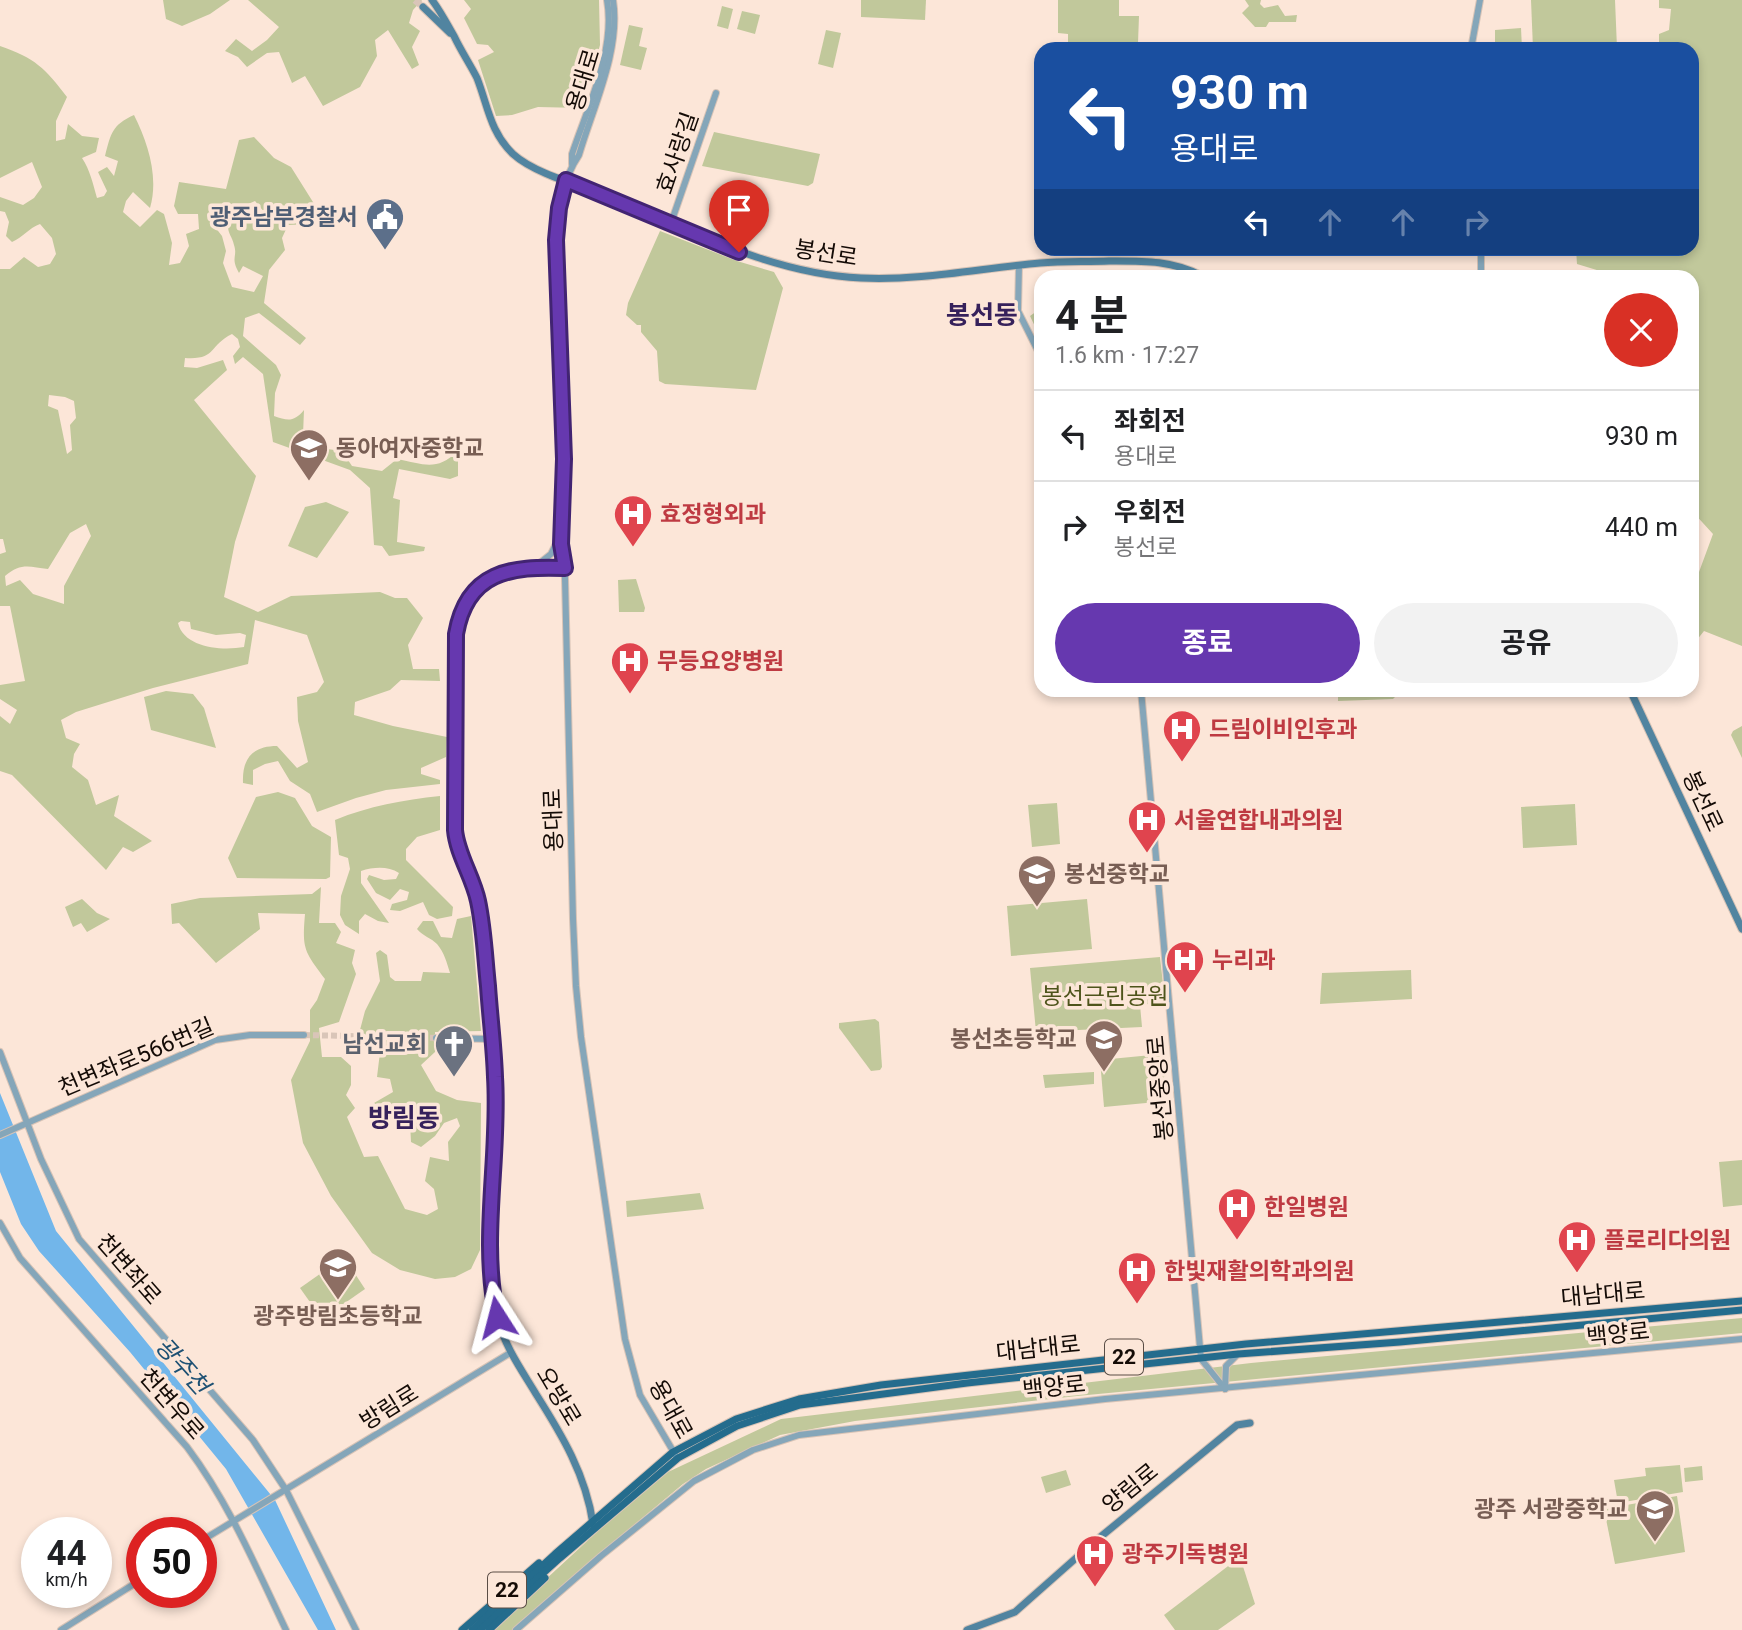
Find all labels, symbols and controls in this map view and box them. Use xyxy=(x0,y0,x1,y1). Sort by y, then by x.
street label: 용대로 xyxy=(561,46,606,114)
text: 930 m xyxy=(1170,64,1309,121)
icon: left xyxy=(1055,70,1146,161)
street label: 효사랑길 xyxy=(651,109,704,198)
text: 용대로 xyxy=(1170,130,1258,168)
pin xyxy=(709,180,769,252)
icon: arrive xyxy=(720,191,758,229)
public building icon: 광주남부경찰서 xyxy=(364,196,406,251)
icon: left xyxy=(1238,203,1276,241)
icon: ahead xyxy=(1311,203,1349,241)
icon: ahead xyxy=(1384,203,1422,241)
icon: right xyxy=(1457,203,1495,241)
place label: 광주남부경찰서 xyxy=(210,204,358,231)
street label: 봉선로 xyxy=(792,235,859,272)
text: 4 분 xyxy=(1055,291,1128,340)
button: close xyxy=(1604,293,1678,367)
district label: 봉선동 xyxy=(946,300,1018,330)
text: 1.6 km · 17:27 xyxy=(1055,342,1199,369)
text: 좌회전 xyxy=(1114,406,1186,436)
icon: left xyxy=(1055,417,1093,455)
text: 930 m xyxy=(1605,421,1678,451)
school or university icon: 동아여자중학교 xyxy=(288,427,330,482)
place label: 동아여자중학교 xyxy=(336,435,484,462)
text: 용대로 xyxy=(1114,443,1177,470)
hospital icon: 효정형외과 xyxy=(612,493,654,548)
text: 우회전 xyxy=(1114,497,1186,527)
place label: 효정형외과 xyxy=(660,501,766,528)
icon: right xyxy=(1055,508,1093,546)
text: 440 m xyxy=(1605,512,1678,542)
text: 봉선로 xyxy=(1114,534,1177,561)
button: 종료 xyxy=(1055,603,1360,683)
button: 공유 xyxy=(1374,603,1678,683)
hospital icon: 무등요양병원 xyxy=(609,640,651,695)
place label: 무등요양병원 xyxy=(657,648,784,675)
hospital icon: 드림이비인후과 xyxy=(1161,708,1203,763)
place label: 드림이비인후과 xyxy=(1209,716,1357,743)
street label: 봉선로 xyxy=(1677,767,1728,836)
street label: 용대로 xyxy=(539,788,568,852)
hospital icon: 서울연합내과의원 xyxy=(1126,799,1168,854)
place label: 서울연합내과의원 xyxy=(1174,807,1343,834)
school or university icon: 봉선중학교 xyxy=(1016,853,1058,908)
place label: 봉선중학교 xyxy=(1064,861,1170,888)
hospital icon: 누리과 xyxy=(1164,939,1206,994)
place label: 누리과 xyxy=(1212,947,1275,974)
park label: 봉선근린공원 xyxy=(1042,983,1168,1010)
street label: 천변좌로566번길 xyxy=(55,1013,218,1102)
school or university icon: 봉선초등학교 xyxy=(1083,1018,1125,1073)
church icon: 남선교회 xyxy=(433,1023,475,1078)
place label: 봉선초등학교 xyxy=(950,1026,1077,1053)
place label: 남선교회 xyxy=(342,1031,427,1058)
street label: 봉선중앙로 xyxy=(1142,1034,1179,1142)
district label: 방림동 xyxy=(368,1103,440,1133)
hospital icon: 한일병원 xyxy=(1216,1186,1258,1241)
place label: 한일병원 xyxy=(1264,1194,1349,1221)
hospital icon: 플로리다의원 xyxy=(1556,1219,1598,1274)
place label: 플로리다의원 xyxy=(1604,1227,1731,1254)
street label: 천변좌로 xyxy=(91,1229,167,1310)
school or university icon: 광주방림초등학교 xyxy=(317,1246,359,1301)
hospital icon: 한빛재활의학과의원 xyxy=(1116,1250,1158,1305)
place label: 한빛재활의학과의원 xyxy=(1164,1258,1354,1285)
street label: 대남대로 xyxy=(1560,1277,1646,1312)
position arrow xyxy=(460,1280,534,1354)
place label: 광주방림초등학교 xyxy=(253,1303,423,1330)
street label: 백양로 xyxy=(1585,1318,1651,1351)
street label: 대남대로 xyxy=(995,1331,1082,1366)
water label: 광주천 xyxy=(149,1332,217,1402)
road number: 22 xyxy=(1105,1340,1143,1374)
street label: 오방로 xyxy=(531,1362,586,1430)
street label: 천변우로 xyxy=(134,1364,210,1445)
street label: 백양로 xyxy=(1021,1371,1087,1404)
street label: 용대로 xyxy=(643,1375,698,1444)
street label: 방림로 xyxy=(355,1379,423,1436)
street label: 양림로 xyxy=(1097,1458,1163,1519)
school or university icon: 광주 서광중학교 xyxy=(1634,1488,1676,1543)
place label: 광주 서광중학교 xyxy=(1474,1496,1628,1523)
speed limit sign: 50 xyxy=(126,1517,217,1608)
text: 44 xyxy=(46,1533,87,1574)
hospital icon: 광주기독병원 xyxy=(1074,1533,1116,1588)
place label: 광주기독병원 xyxy=(1122,1541,1249,1568)
text: km/h xyxy=(45,1569,88,1590)
road number: 22 xyxy=(488,1572,526,1608)

